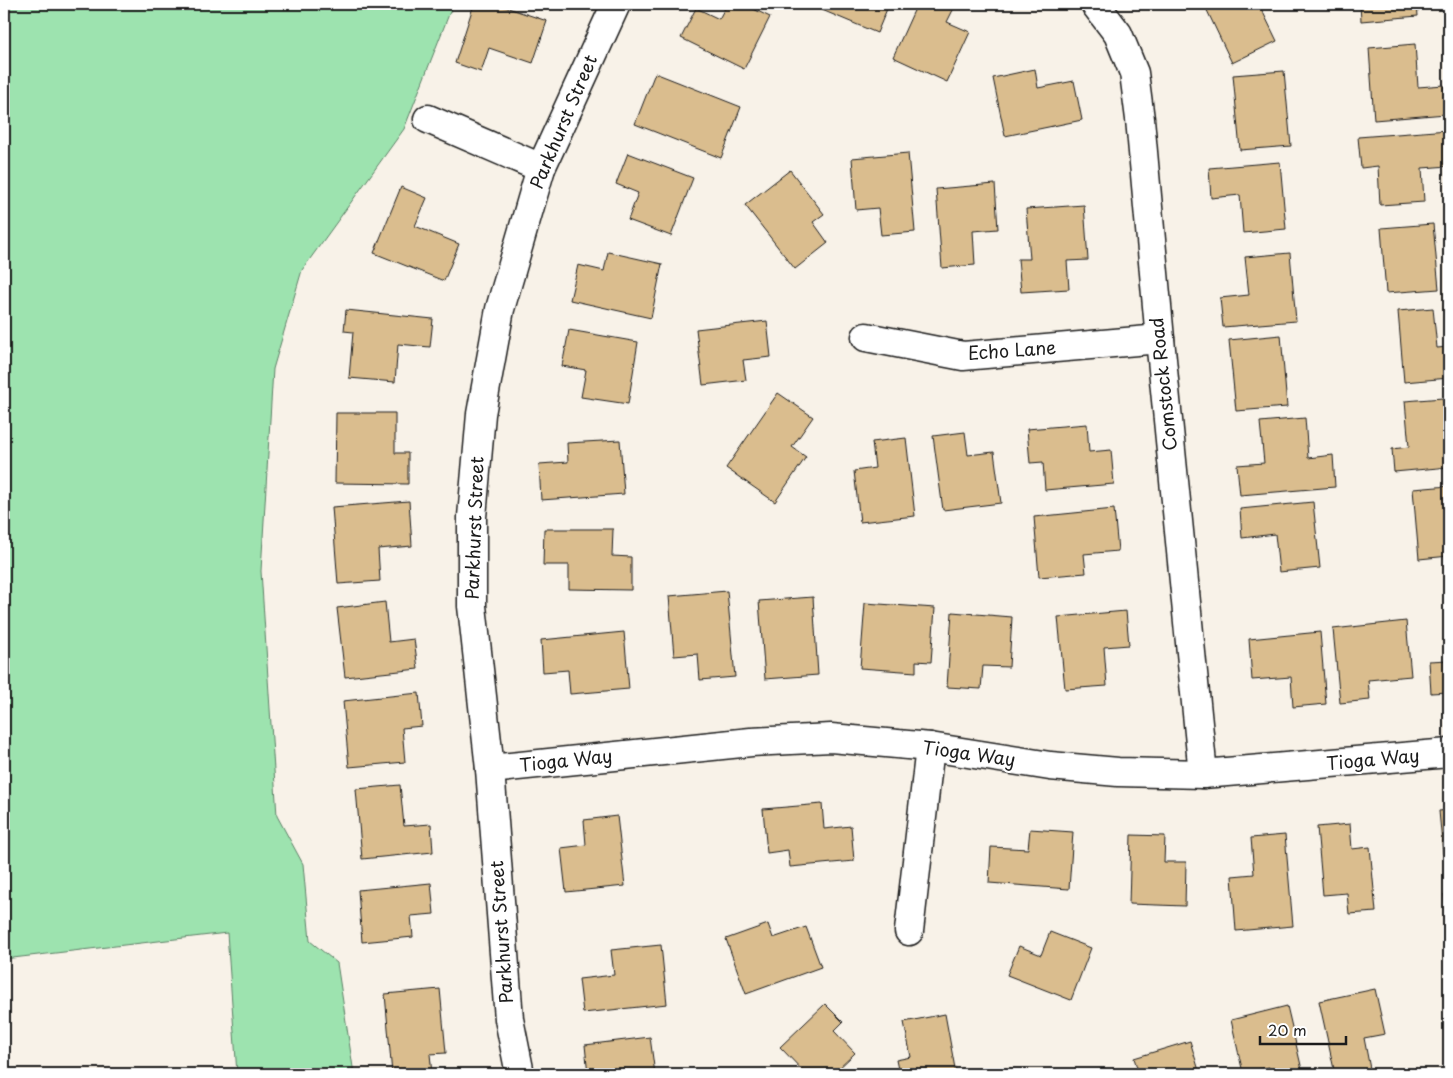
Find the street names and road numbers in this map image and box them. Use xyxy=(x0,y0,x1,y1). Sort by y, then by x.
street label: Parkhurst Street xyxy=(522,50,603,193)
street label: Comstock Road xyxy=(1142,316,1183,452)
street label: Echo Lane xyxy=(967,333,1057,366)
street label: Parkhurst Street xyxy=(458,456,489,600)
street label: Tioga Way xyxy=(921,733,1017,772)
street label: Tioga Way xyxy=(518,741,614,778)
street label: Tioga Way xyxy=(1325,741,1421,776)
street label: Parkhurst Street xyxy=(482,860,519,1005)

